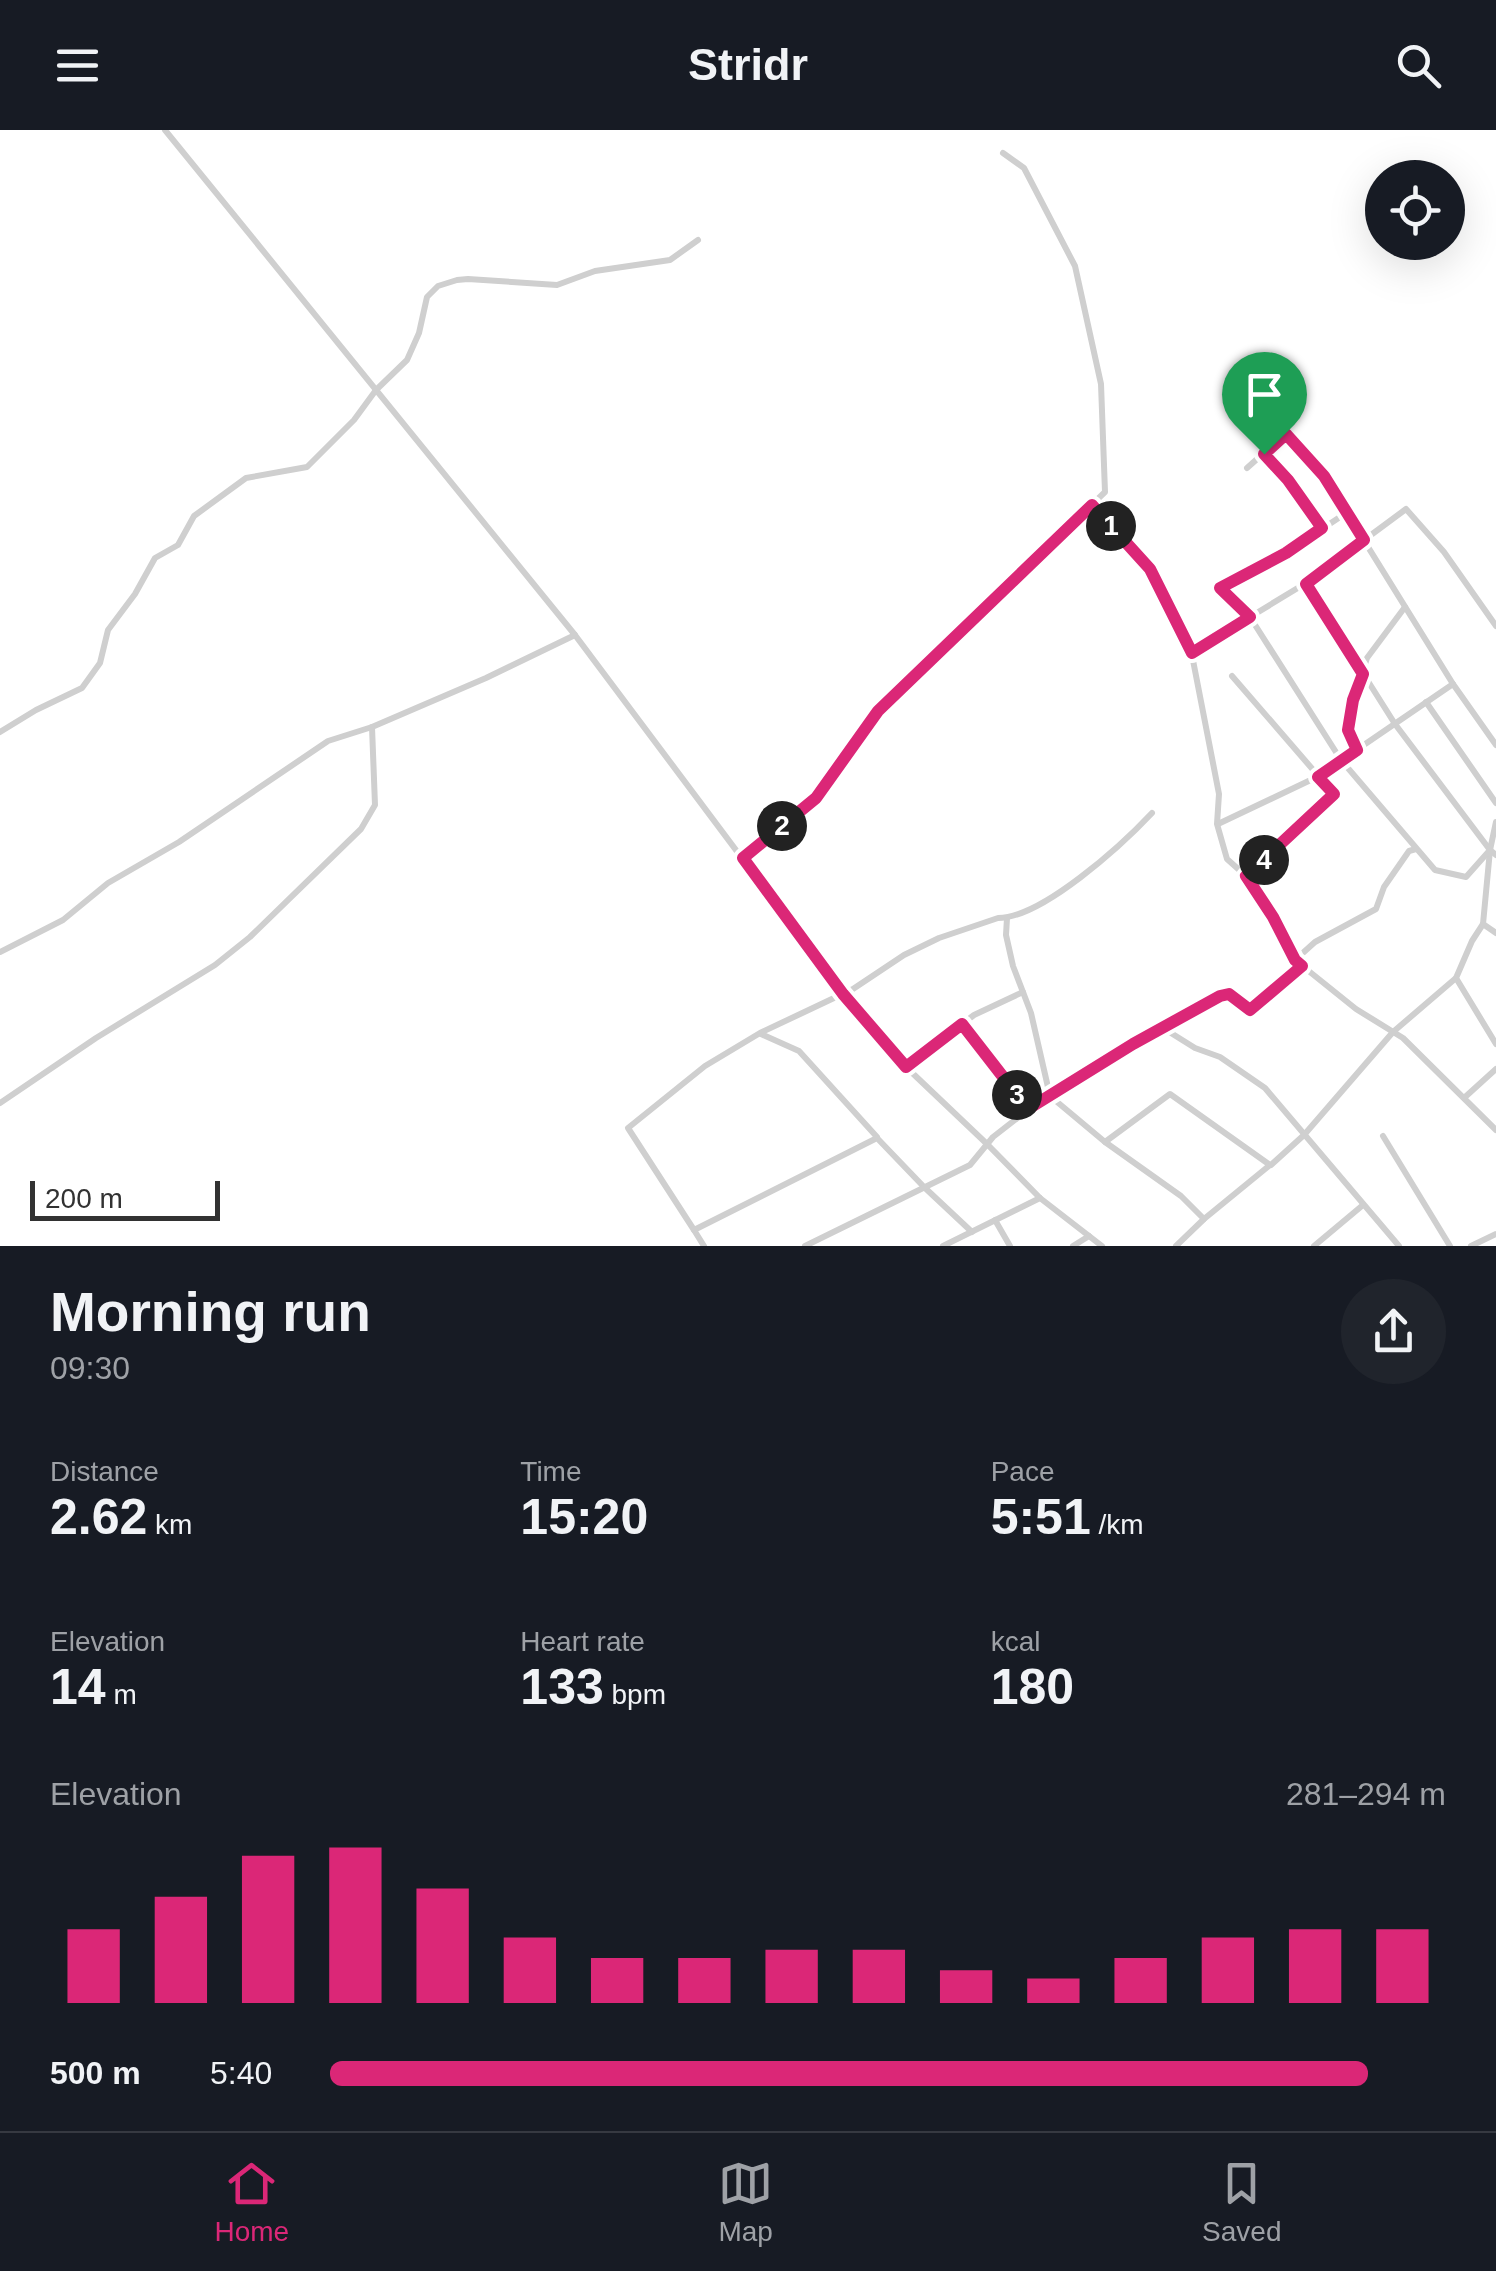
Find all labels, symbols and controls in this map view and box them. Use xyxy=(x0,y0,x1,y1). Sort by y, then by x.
icon: menu xyxy=(50,38,105,93)
icon: search xyxy=(1391,38,1446,93)
text: Stridr xyxy=(688,39,808,90)
map controls xyxy=(1365,160,1465,260)
button: locate xyxy=(1365,160,1465,260)
pin xyxy=(1222,352,1307,455)
icon: arrive xyxy=(1237,367,1292,422)
pin: 1 xyxy=(1086,501,1136,551)
text: 1 xyxy=(1103,510,1119,541)
pin: 2 xyxy=(757,801,807,851)
text: 2 xyxy=(774,810,790,841)
pin: 4 xyxy=(1239,835,1289,885)
text: 4 xyxy=(1256,844,1272,875)
pin: 3 xyxy=(992,1070,1042,1120)
text: 3 xyxy=(1009,1079,1025,1110)
scale bar xyxy=(30,1176,220,1220)
text: 200 m xyxy=(45,1183,123,1214)
button: share xyxy=(1341,1279,1446,1384)
text: Morning run xyxy=(50,1281,371,1343)
text: 09:30 xyxy=(50,1350,130,1386)
text: Distance xyxy=(50,1456,159,1487)
text: Time xyxy=(520,1456,582,1487)
text: Pace xyxy=(991,1456,1054,1487)
text: 2.62 xyxy=(50,1489,147,1545)
text: 15:20 xyxy=(520,1489,648,1545)
text: 5:51 xyxy=(991,1489,1091,1545)
text: km xyxy=(147,1509,192,1540)
text: /km xyxy=(1091,1509,1144,1540)
text: Elevation xyxy=(50,1626,165,1657)
text: Heart rate xyxy=(520,1626,645,1657)
text: kcal xyxy=(991,1626,1040,1657)
text: 14 xyxy=(50,1659,106,1715)
text: 133 xyxy=(520,1659,604,1715)
text: 180 xyxy=(991,1659,1074,1715)
text: m xyxy=(106,1679,137,1710)
text: bpm xyxy=(604,1679,666,1710)
text: Elevation xyxy=(50,1776,182,1812)
text: 281–294 m xyxy=(1286,1776,1446,1812)
text: 500 m xyxy=(50,2055,141,2091)
text: 5:40 xyxy=(210,2055,272,2091)
tab: Home xyxy=(214,2156,289,2248)
tab: Map xyxy=(718,2156,773,2248)
tab: Saved xyxy=(1202,2156,1281,2248)

